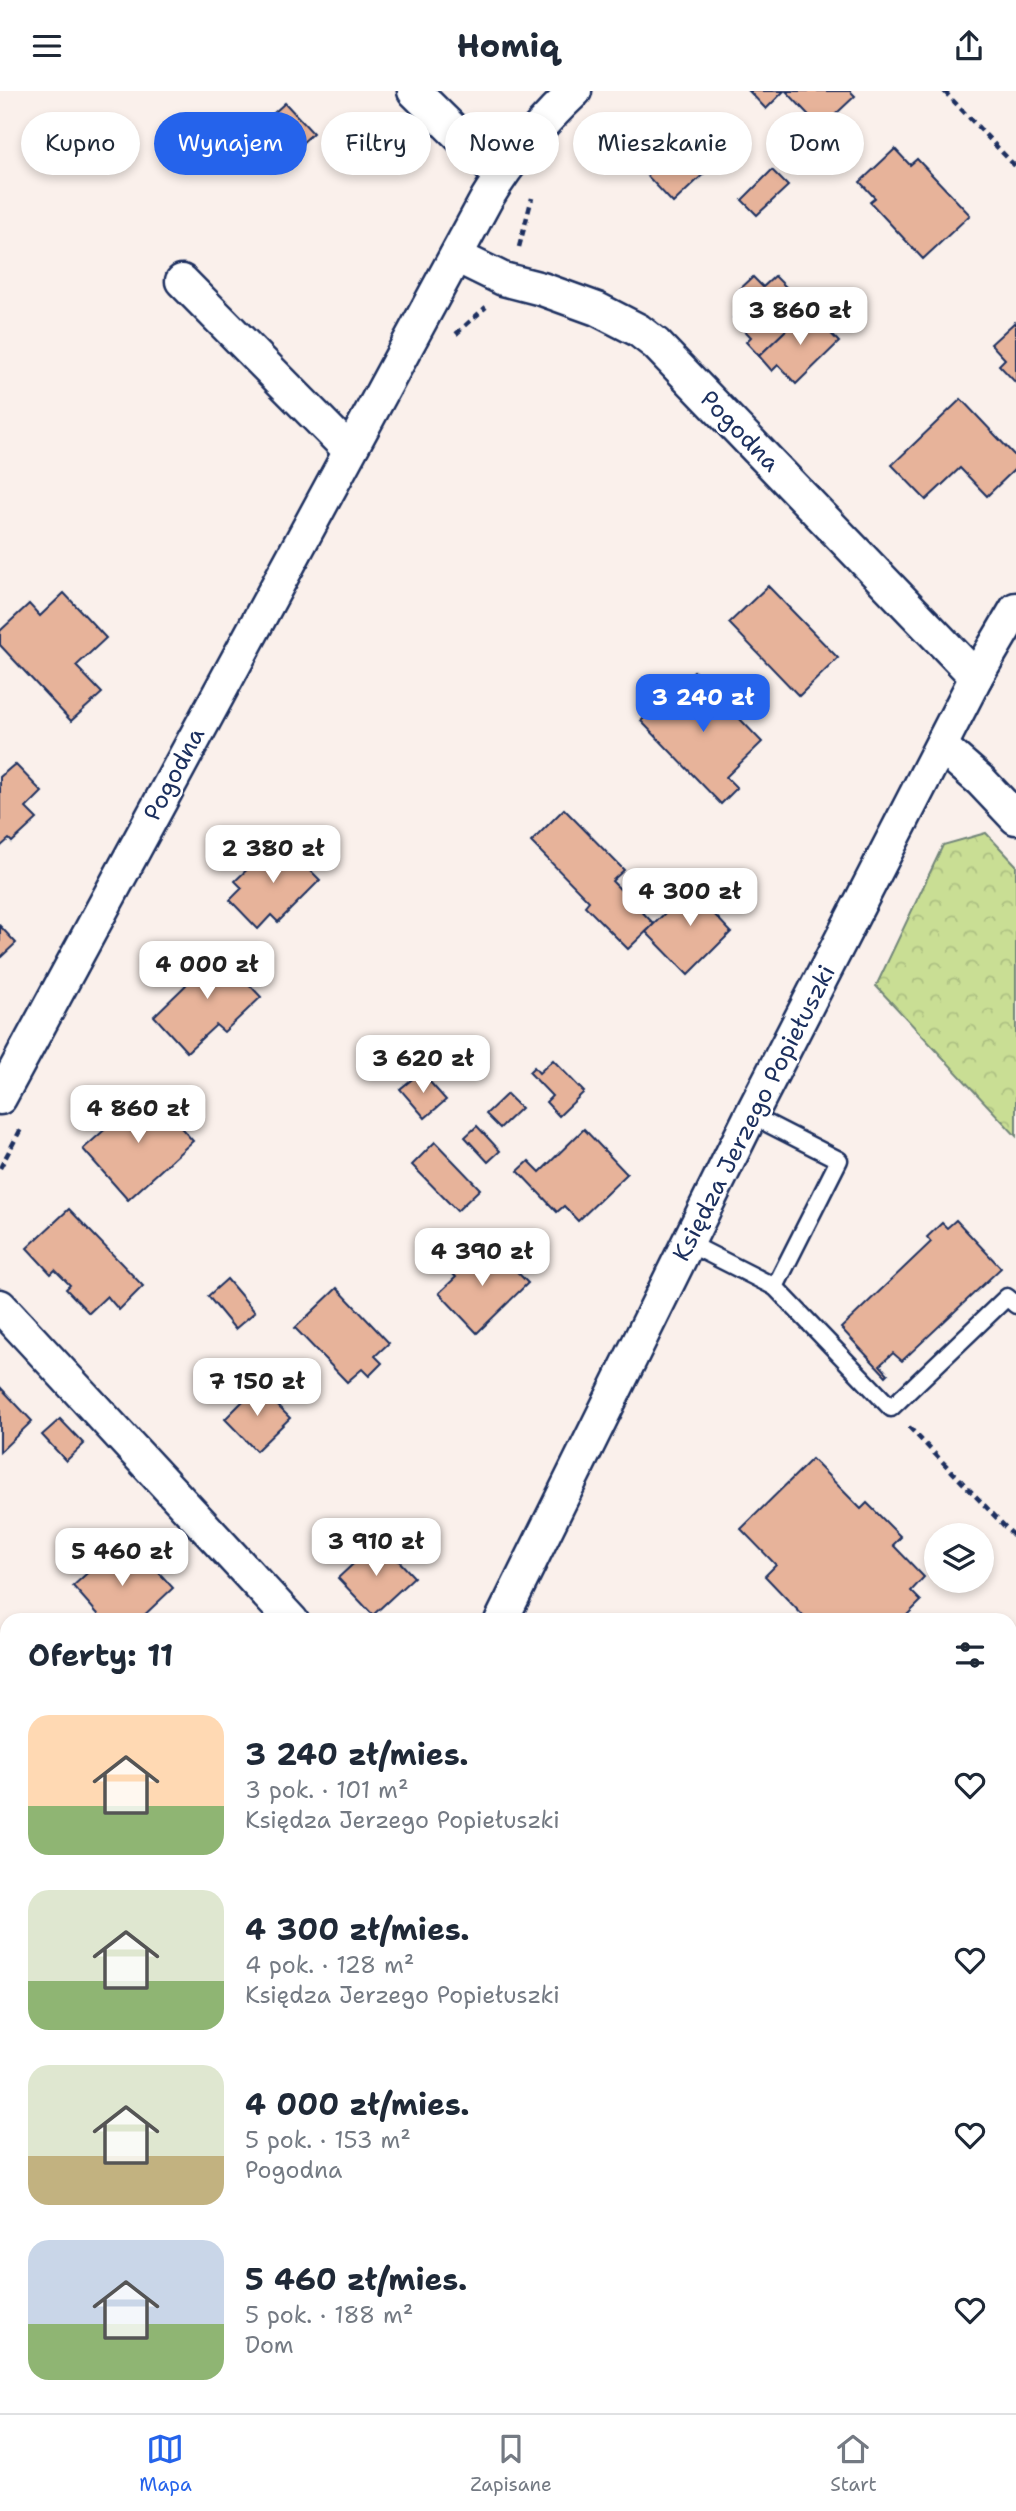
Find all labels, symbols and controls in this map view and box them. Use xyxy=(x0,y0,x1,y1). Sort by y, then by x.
text: Homiq xyxy=(457,24,559,67)
icon: menu xyxy=(28,27,66,65)
icon: share xyxy=(950,27,988,65)
chip: Kupno xyxy=(21,112,140,175)
chip: Wynajem xyxy=(154,112,307,175)
chip: Filtry xyxy=(321,112,431,175)
chip: Nowe xyxy=(445,112,559,175)
chip: Mieszkanie xyxy=(573,112,752,175)
chip: Dom xyxy=(766,112,864,175)
pin: 3 860 zł xyxy=(728,287,872,347)
text: 3 860 zł xyxy=(748,295,852,325)
street label: Pogodna xyxy=(693,383,787,479)
pin: 3 240 zł xyxy=(631,675,775,734)
text: 3 240 zł xyxy=(652,682,754,712)
street label: Pogodna xyxy=(136,722,212,826)
pin: 2 380 zł xyxy=(201,825,345,885)
text: 2 380 zł xyxy=(221,833,325,863)
pin: 4 300 zł xyxy=(618,869,762,928)
text: 4 300 zł xyxy=(638,876,742,906)
pin: 4 000 zł xyxy=(135,941,279,1001)
text: 4 000 zł xyxy=(155,949,259,979)
street label: Księdza Jerzego Popiełuszki xyxy=(665,959,843,1267)
pin: 3 620 zł xyxy=(351,1035,495,1095)
text: 3 620 zł xyxy=(372,1043,474,1073)
pin: 4 860 zł xyxy=(66,1086,210,1145)
text: 4 860 zł xyxy=(86,1093,190,1123)
pin: 4 390 zł xyxy=(410,1229,554,1288)
text: 4 390 zł xyxy=(431,1236,533,1266)
pin: 7 150 zł xyxy=(185,1359,329,1418)
text: 7 150 zł xyxy=(209,1366,305,1396)
pin: 3 910 zł xyxy=(304,1519,448,1578)
map controls xyxy=(924,1523,994,1593)
button: layers xyxy=(924,1523,994,1593)
text: 3 910 zł xyxy=(328,1526,424,1556)
pin: 5 460 zł xyxy=(50,1529,194,1588)
text: 5 460 zł xyxy=(71,1536,173,1566)
text: Oferty: 11 xyxy=(28,1635,173,1676)
icon: filters xyxy=(951,1636,989,1674)
text: 3 240 zł/mies. xyxy=(245,1734,469,1775)
icon: home xyxy=(84,1743,168,1827)
icon: heart xyxy=(951,1766,989,1804)
text: 3 pok. · 101 m² xyxy=(245,1775,408,1805)
text: Księdza Jerzego Popiełuszki xyxy=(245,1805,560,1835)
text: 4 300 zł/mies. xyxy=(245,1909,470,1950)
icon: home xyxy=(84,1918,168,2002)
icon: heart xyxy=(951,1941,989,1979)
text: 4 pok. · 128 m² xyxy=(245,1950,414,1980)
text: Księdza Jerzego Popiełuszki xyxy=(245,1980,560,2010)
text: 4 000 zł/mies. xyxy=(245,2084,470,2125)
icon: home xyxy=(84,2093,168,2177)
icon: heart xyxy=(951,2116,989,2154)
text: 5 pok. · 153 m² xyxy=(245,2125,411,2155)
text: Pogodna xyxy=(245,2155,342,2185)
text: 5 460 zł/mies. xyxy=(245,2259,467,2300)
icon: home xyxy=(84,2268,168,2352)
icon: heart xyxy=(951,2291,989,2329)
text: 5 pok. · 188 m² xyxy=(245,2300,413,2330)
text: Dom xyxy=(245,2330,294,2360)
tab: Mapa xyxy=(139,2430,192,2497)
tab: Zapisane xyxy=(470,2430,552,2497)
tab: Start xyxy=(830,2430,877,2497)

